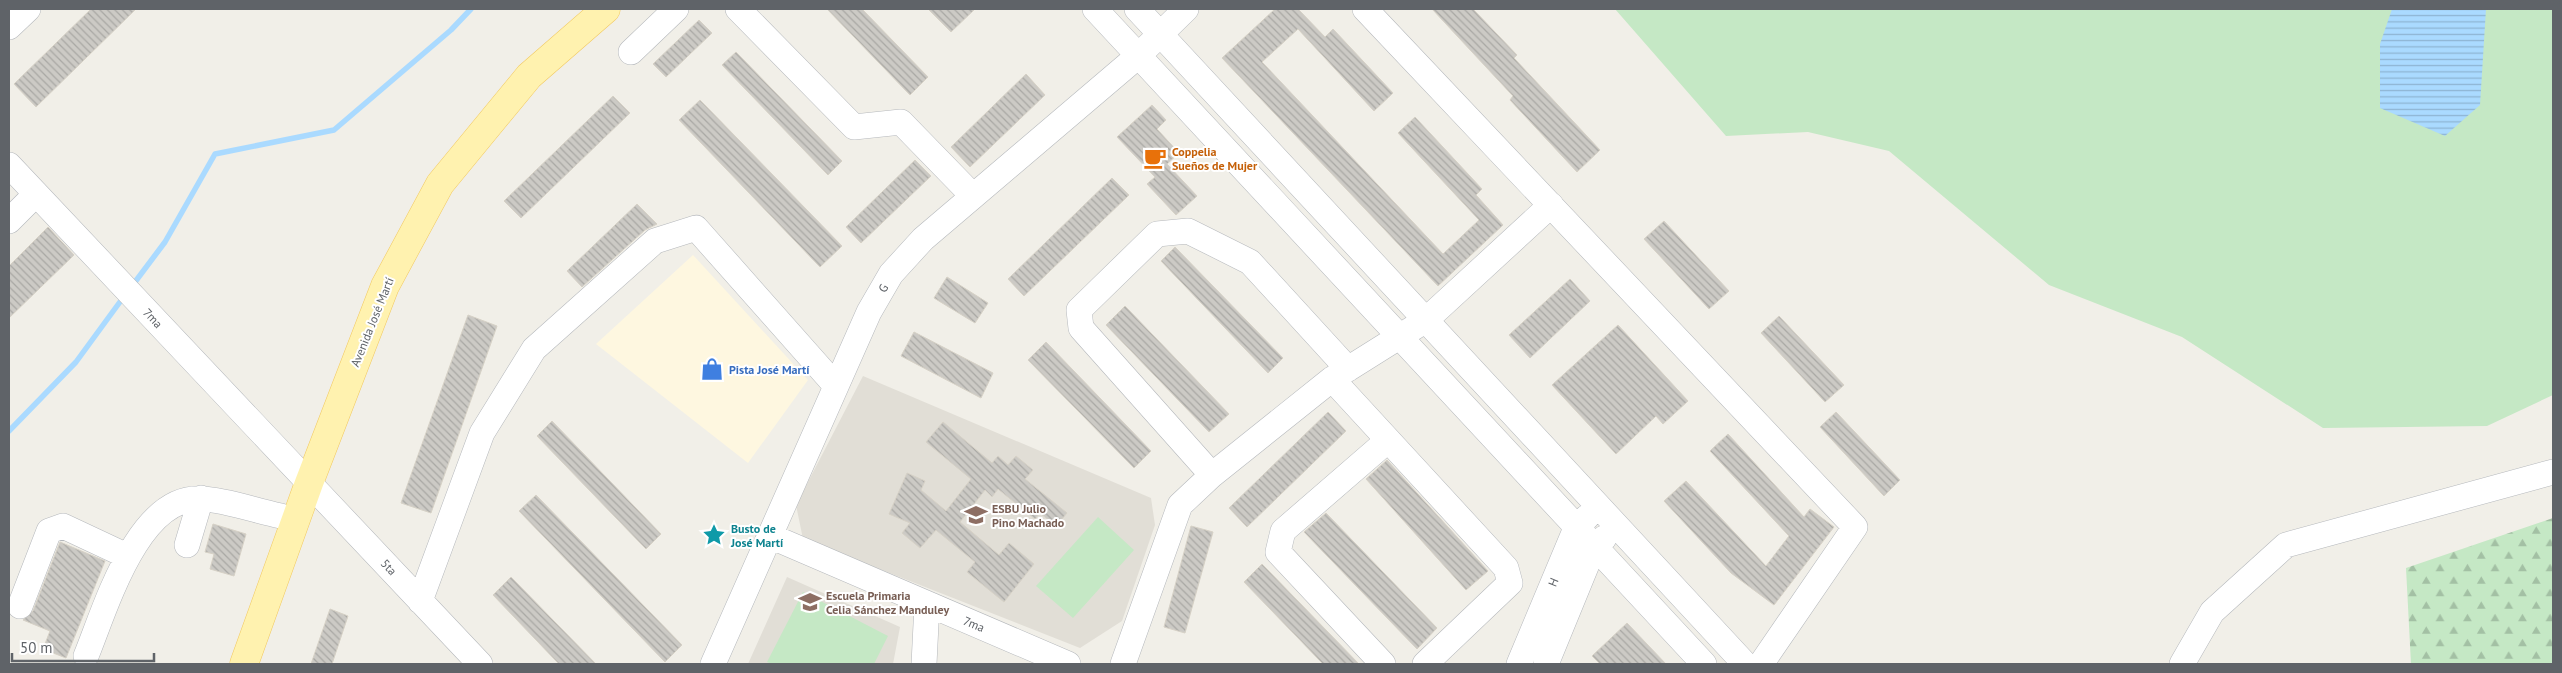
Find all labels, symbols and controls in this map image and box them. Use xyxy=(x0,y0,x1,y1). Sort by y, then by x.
place label: Coppelia Sueños de Mujer xyxy=(1172,144,1258,173)
cafe icon: Coppelia Sueños de Mujer xyxy=(1142,145,1168,171)
street label: Avenida José Martí xyxy=(347,275,397,369)
street label: G xyxy=(875,281,891,295)
street label: 7ma xyxy=(140,305,166,331)
shop icon: Pista José Martí xyxy=(699,356,725,382)
place label: Pista José Martí xyxy=(729,362,810,377)
place label: ESBU Julio Pino Machado xyxy=(992,501,1065,530)
school or university icon: ESBU Julio Pino Machado xyxy=(963,502,989,528)
place label: Busto de José Martí xyxy=(730,521,784,550)
place icon: Busto de José Martí xyxy=(701,522,727,548)
street label: 5ta xyxy=(378,556,400,578)
street label: H xyxy=(1545,575,1561,589)
place label: Escuela Primaria Celia Sánchez Manduley xyxy=(826,588,949,617)
school or university icon: Escuela Primaria Celia Sánchez Manduley xyxy=(797,589,823,615)
street label: 7ma xyxy=(961,613,987,635)
scale bar xyxy=(12,630,155,662)
text: 50 m xyxy=(20,638,53,657)

